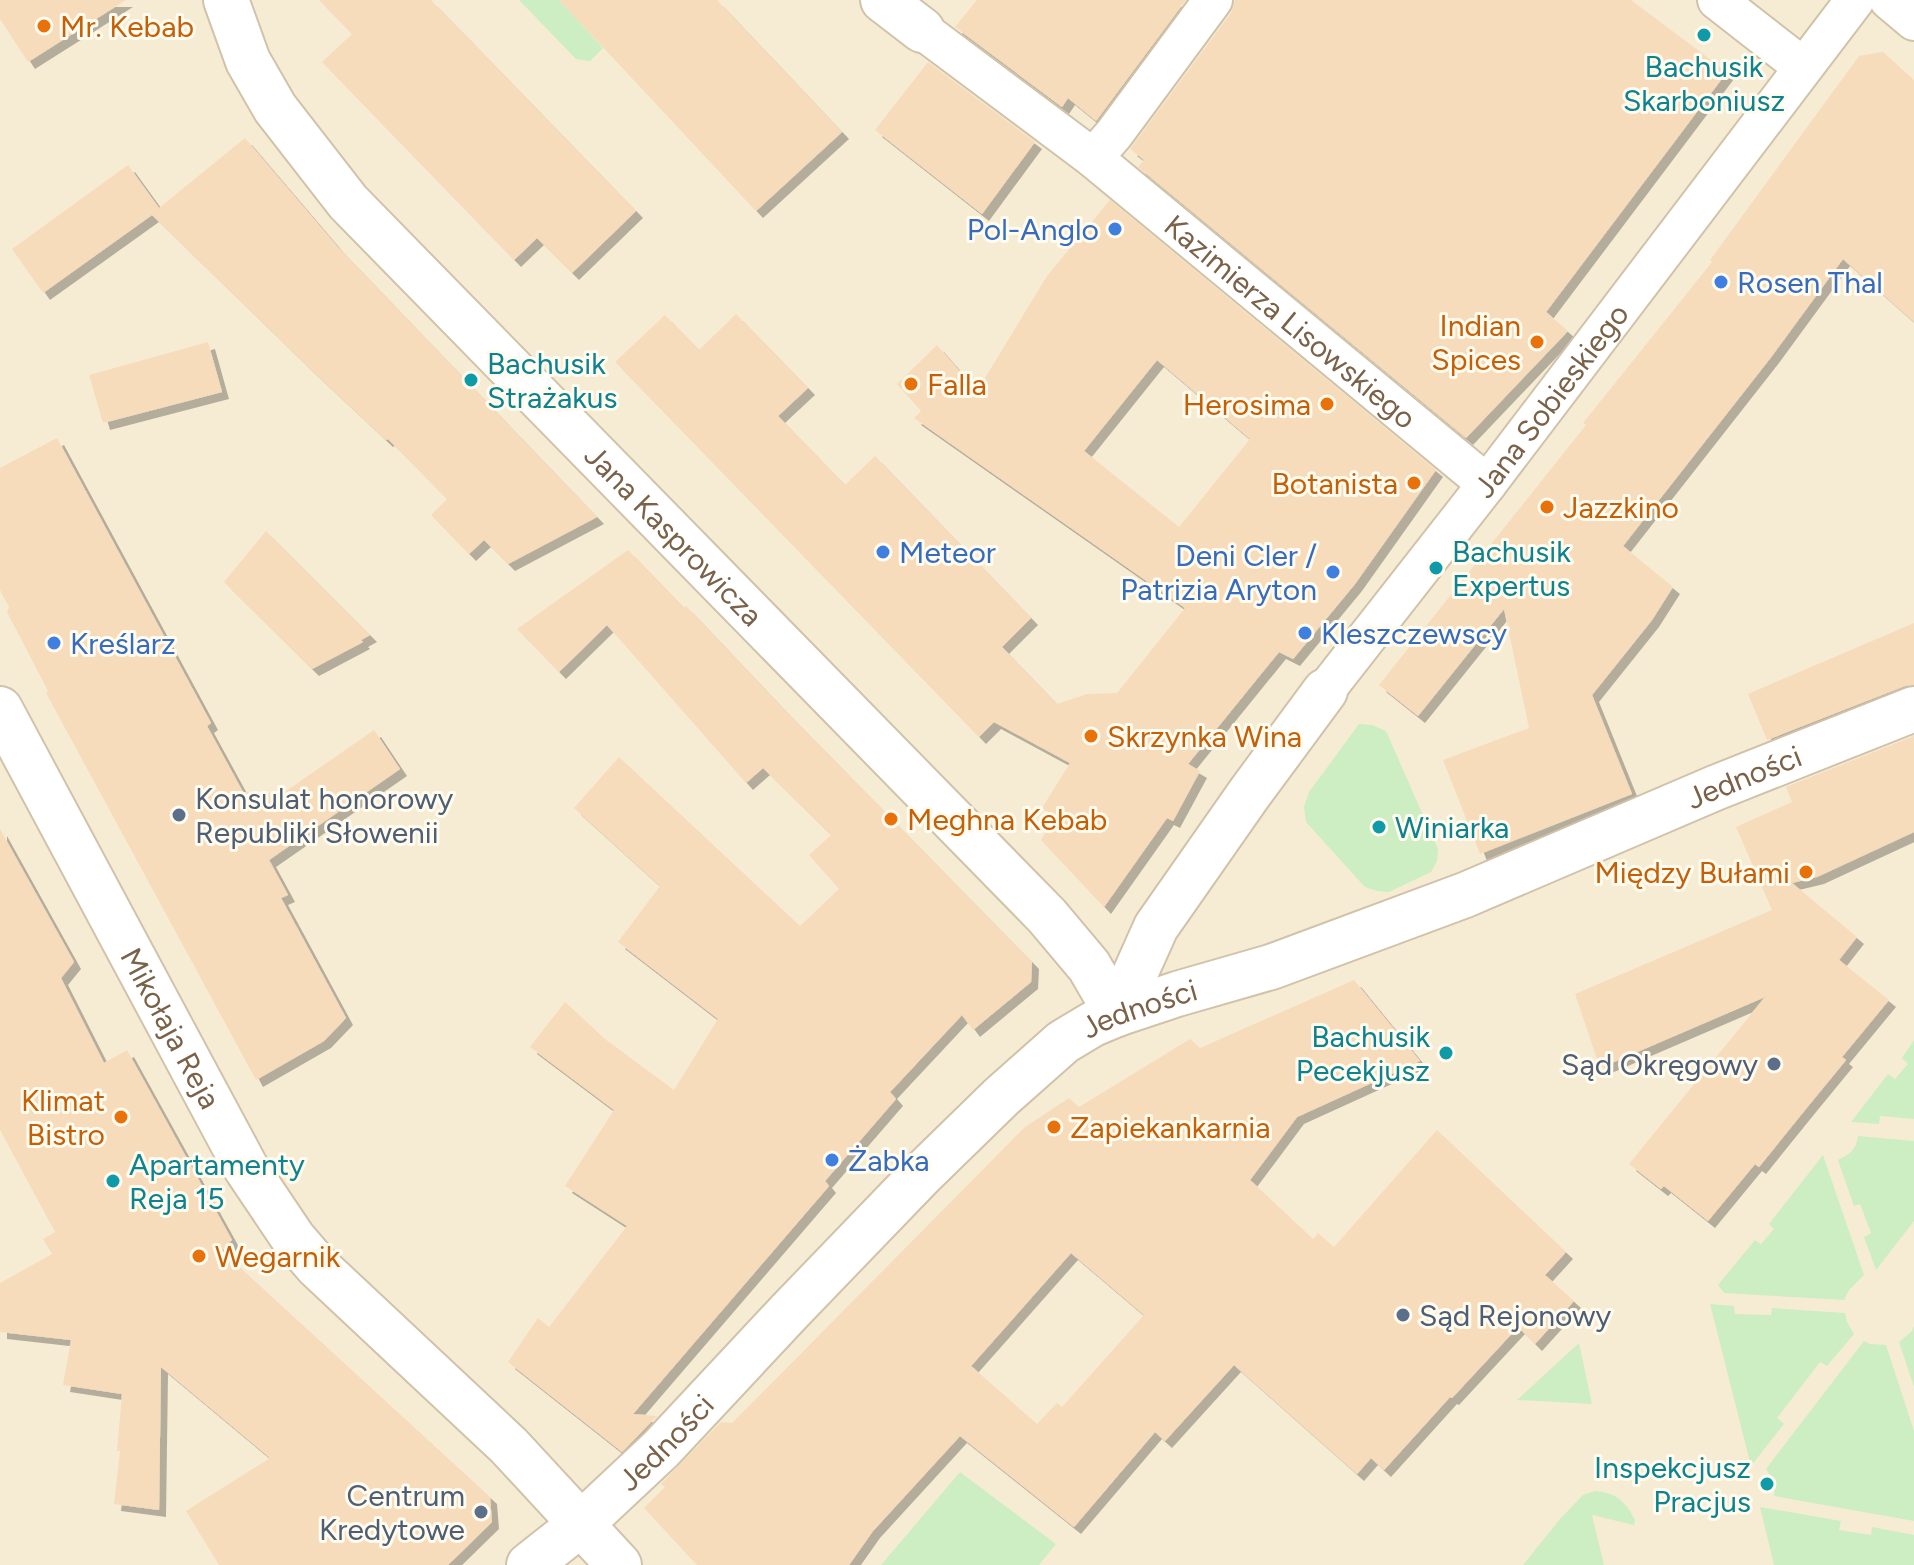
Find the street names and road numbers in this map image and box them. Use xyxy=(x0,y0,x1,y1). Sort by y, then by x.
street label: Kazimierza Lisowskiego xyxy=(1157,207,1424,436)
street label: Jana Sobieskiego xyxy=(1465,296,1636,505)
street label: Jana Kasprowicza xyxy=(577,437,771,633)
street label: Jedności xyxy=(1681,737,1807,817)
street label: Mikołaja Reja xyxy=(113,941,229,1115)
street label: Jedności xyxy=(1073,971,1201,1046)
street label: Jedności xyxy=(610,1386,721,1498)

